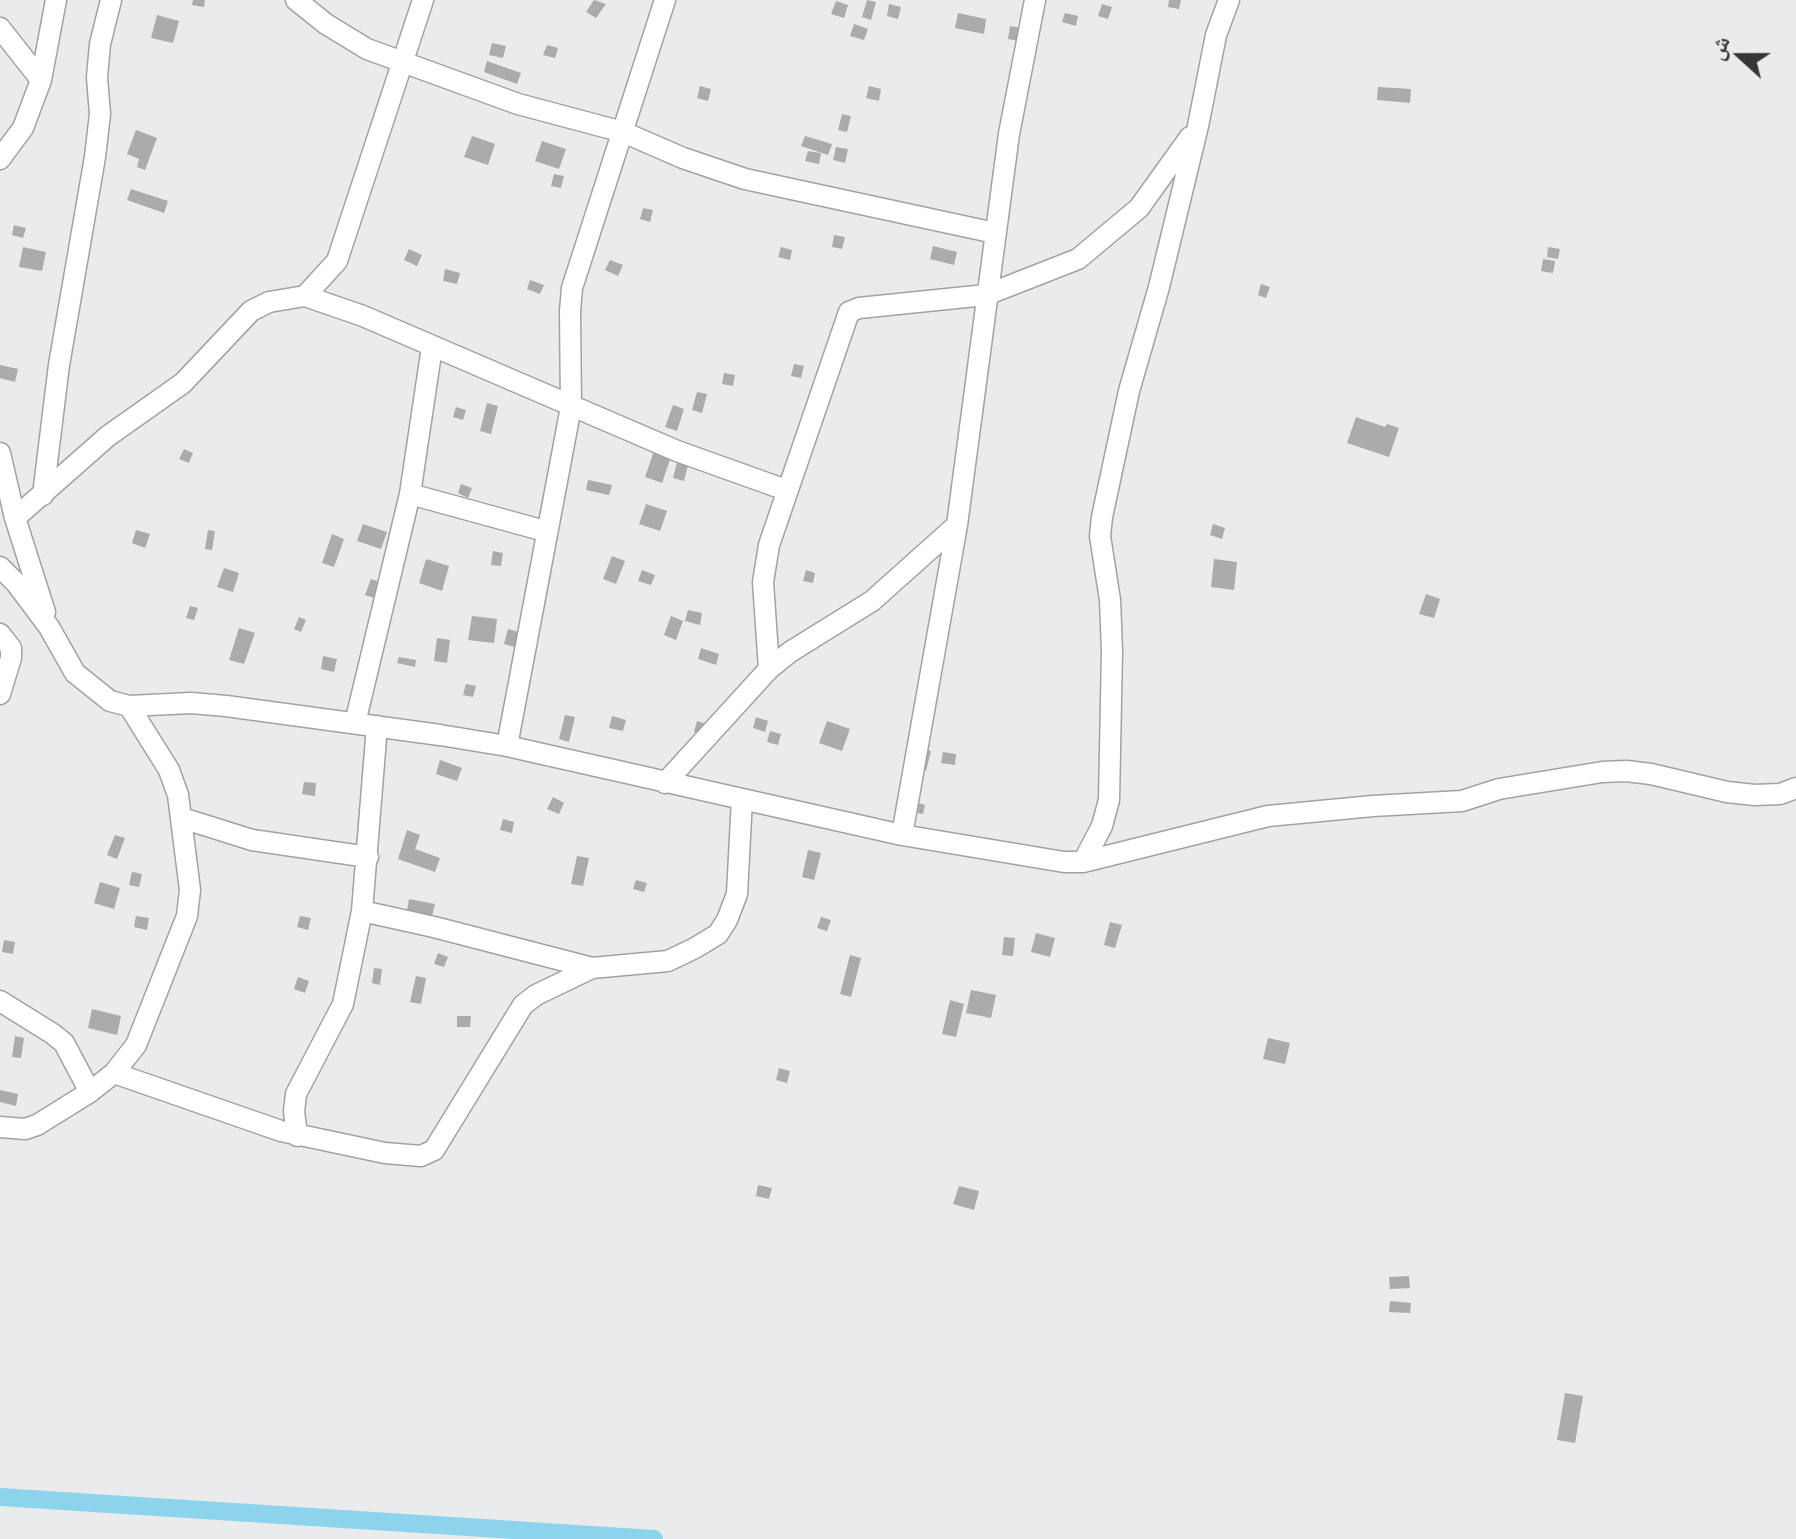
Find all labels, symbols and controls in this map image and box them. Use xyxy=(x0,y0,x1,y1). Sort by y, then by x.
north arrow xyxy=(1700,16,1780,96)
text: ش xyxy=(1699,31,1736,64)

